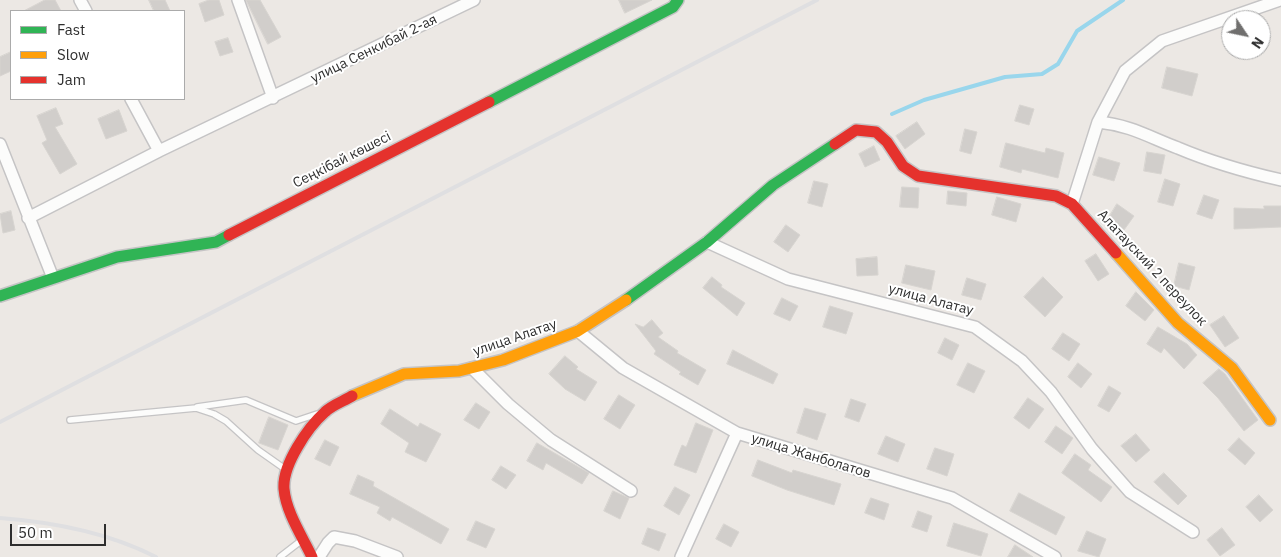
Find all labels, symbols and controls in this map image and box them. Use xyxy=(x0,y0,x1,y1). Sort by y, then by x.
legend xyxy=(10,10,185,100)
north arrow xyxy=(1221,10,1271,60)
street label: улица Сенкибай 2-ая xyxy=(308,11,440,87)
text: Fast xyxy=(57,20,85,39)
text: N xyxy=(1247,34,1268,52)
text: Slow xyxy=(57,45,90,64)
text: Jam xyxy=(57,70,86,89)
street label: Сеңкібай көшесі xyxy=(290,128,394,192)
street label: Алатауский 2 переулок xyxy=(1094,206,1210,330)
street label: улица Алатау xyxy=(887,281,975,319)
street label: улица Алатау xyxy=(471,316,559,360)
street label: улица Жанболатов xyxy=(749,430,873,482)
scale bar xyxy=(12,514,109,546)
text: 50 m xyxy=(18,523,53,542)

